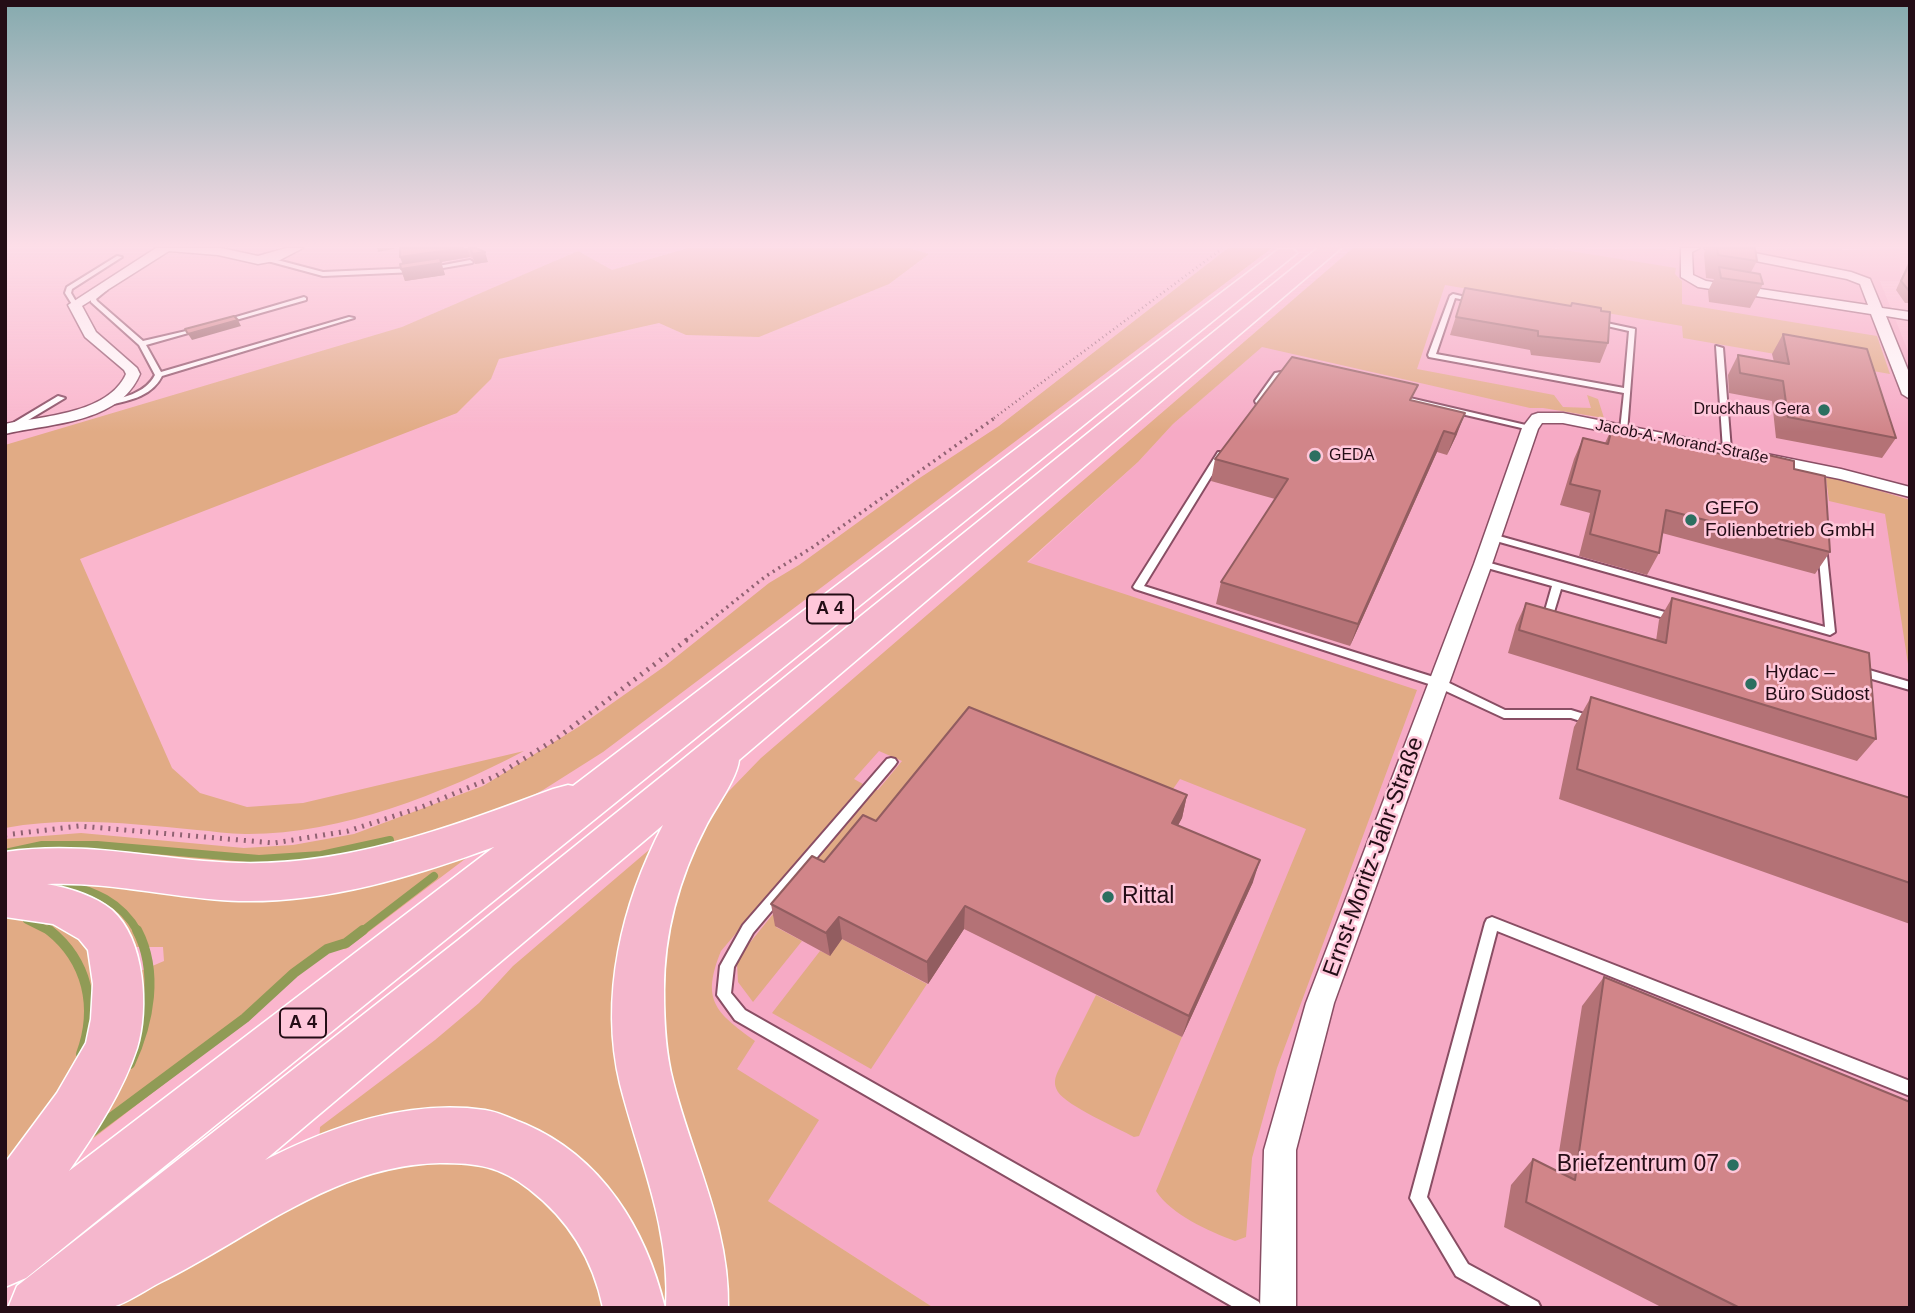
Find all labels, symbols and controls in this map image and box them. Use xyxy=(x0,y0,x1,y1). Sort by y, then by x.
place label: Druckhaus Gera xyxy=(1694,400,1810,420)
marker: Druckhaus Gera xyxy=(1816,402,1832,418)
street label: Jacob-A.-Morand-Straße xyxy=(1594,416,1770,468)
place label: GEDA xyxy=(1329,446,1374,466)
marker: GEDA xyxy=(1307,448,1323,464)
place label: GEFO Folienbetrieb GmbH xyxy=(1705,498,1875,542)
marker: GEFO Folienbetrieb GmbH xyxy=(1683,512,1699,528)
road number: A 4 xyxy=(807,594,853,624)
place label: Hydac – Büro Südost xyxy=(1765,662,1870,706)
marker: Hydac – Büro Südost xyxy=(1743,676,1759,692)
street label: Ernst-Moritz-Jahr-Straße xyxy=(1318,733,1430,981)
place label: Rittal xyxy=(1122,883,1174,911)
marker: Rittal xyxy=(1100,889,1116,905)
road number: A 4 xyxy=(280,1008,326,1038)
place label: Briefzentrum 07 xyxy=(1557,1151,1719,1179)
marker: Briefzentrum 07 xyxy=(1725,1157,1741,1173)

